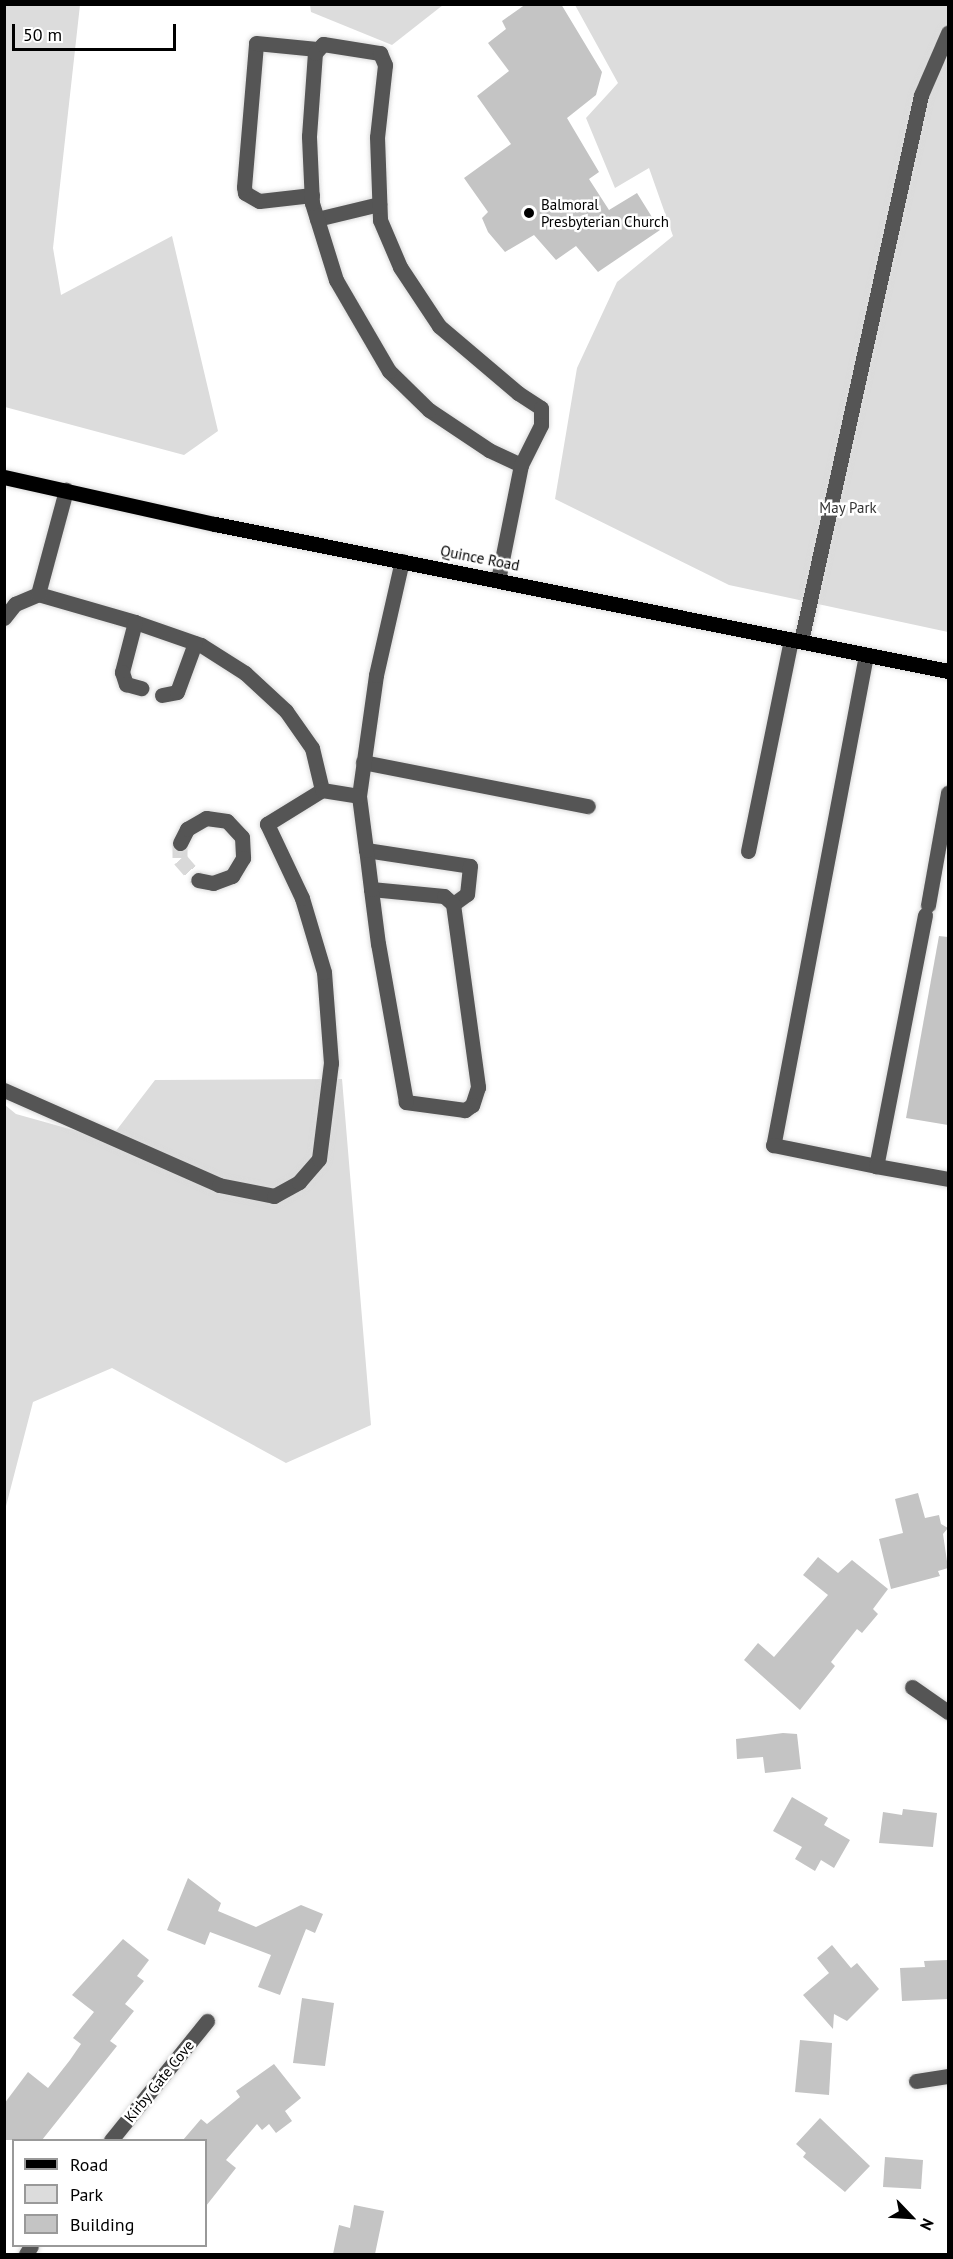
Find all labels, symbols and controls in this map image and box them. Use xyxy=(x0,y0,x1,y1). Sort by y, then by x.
scale bar xyxy=(15,12,178,50)
text: 50 m xyxy=(23,23,62,46)
place label: Balmoral Presbyterian Church xyxy=(541,195,669,230)
marker: Balmoral Presbyterian Church xyxy=(522,206,536,220)
park label: May Park xyxy=(819,499,877,517)
street label: Quince Road xyxy=(439,541,521,575)
street label: Kirby Gate Cove xyxy=(120,2036,198,2126)
legend xyxy=(12,2139,207,2247)
text: Road xyxy=(70,2153,108,2176)
text: Park xyxy=(70,2183,103,2206)
north arrow xyxy=(881,2187,941,2247)
text: Building xyxy=(70,2213,134,2236)
text: N xyxy=(916,2216,939,2234)

